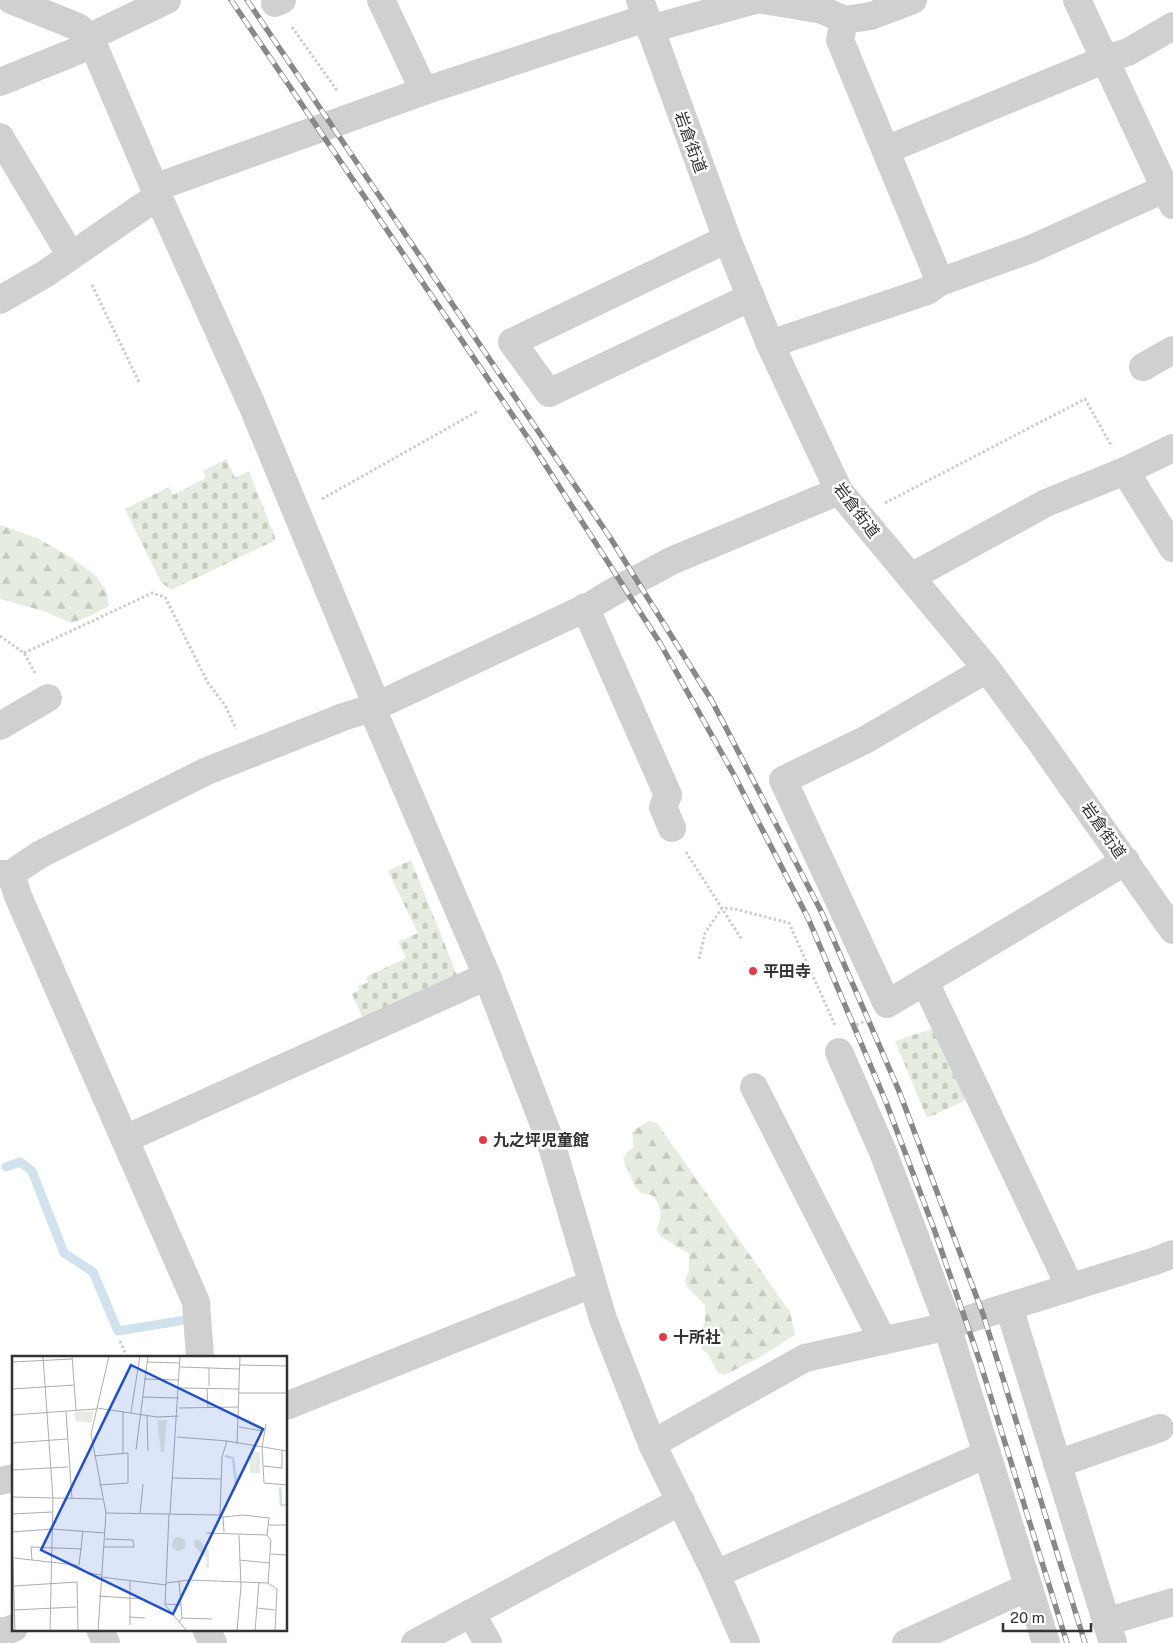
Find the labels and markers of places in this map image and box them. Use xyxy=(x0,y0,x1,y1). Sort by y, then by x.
place label: 平田寺 xyxy=(763,962,811,981)
marker: 平田寺 xyxy=(747,965,759,977)
place label: 九之坪児童館 xyxy=(493,1131,589,1150)
marker: 九之坪児童館 xyxy=(477,1134,489,1146)
place label: 十所社 xyxy=(673,1328,721,1347)
marker: 十所社 xyxy=(657,1331,669,1343)

